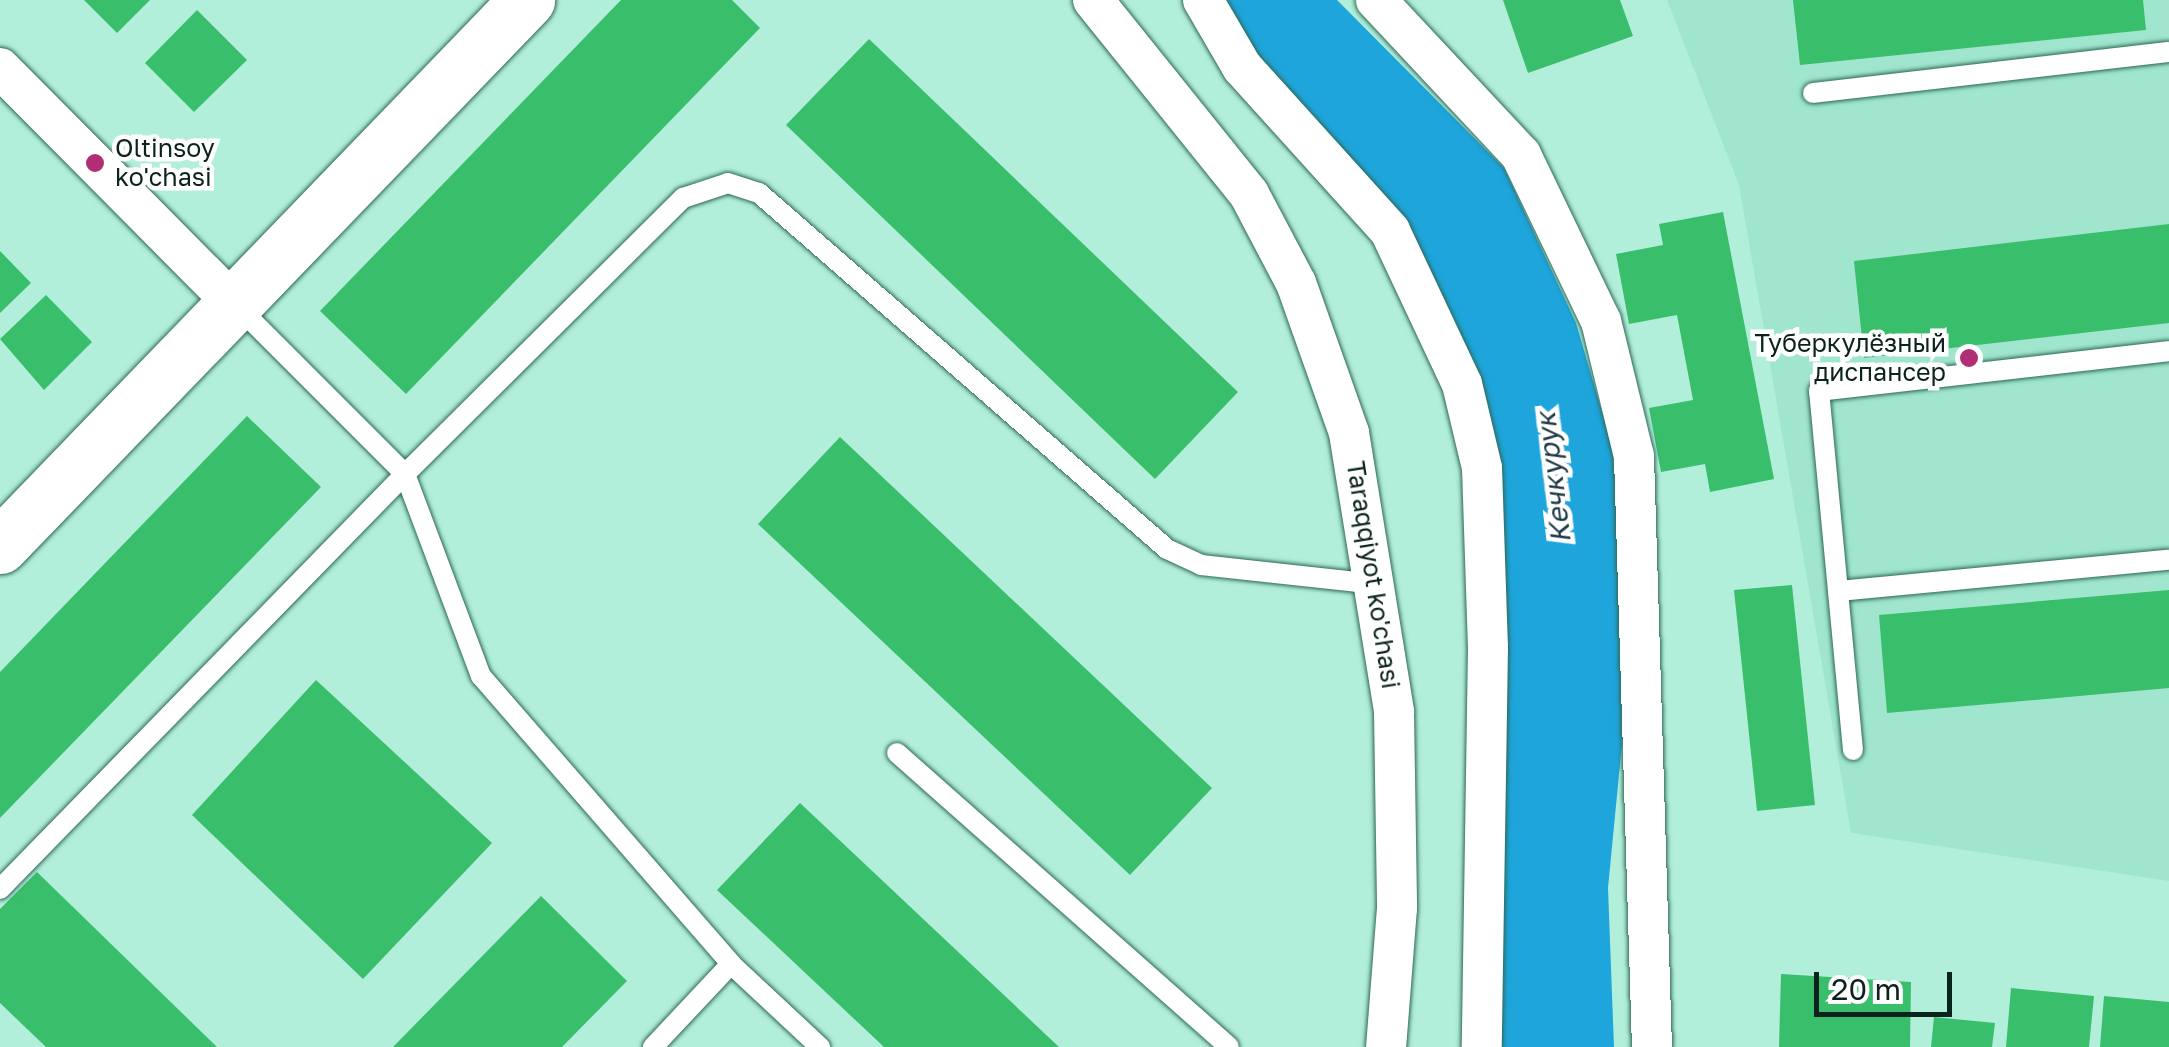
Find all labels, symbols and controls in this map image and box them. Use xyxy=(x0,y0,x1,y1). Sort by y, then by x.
place label: Oltinsoy ko'chasi xyxy=(115,134,215,193)
marker: Oltinsoy ko'chasi xyxy=(84,152,106,174)
place label: Туберкулёзный диспансер xyxy=(1755,329,1946,388)
marker: Туберкулёзный диспансер xyxy=(1956,345,1982,371)
water label: Кечкурук xyxy=(1528,411,1578,545)
street label: Taraqqiyot ko'chasi xyxy=(1340,459,1406,691)
scale bar xyxy=(1819,952,1956,1014)
text: 20 m xyxy=(1831,971,1901,1007)

